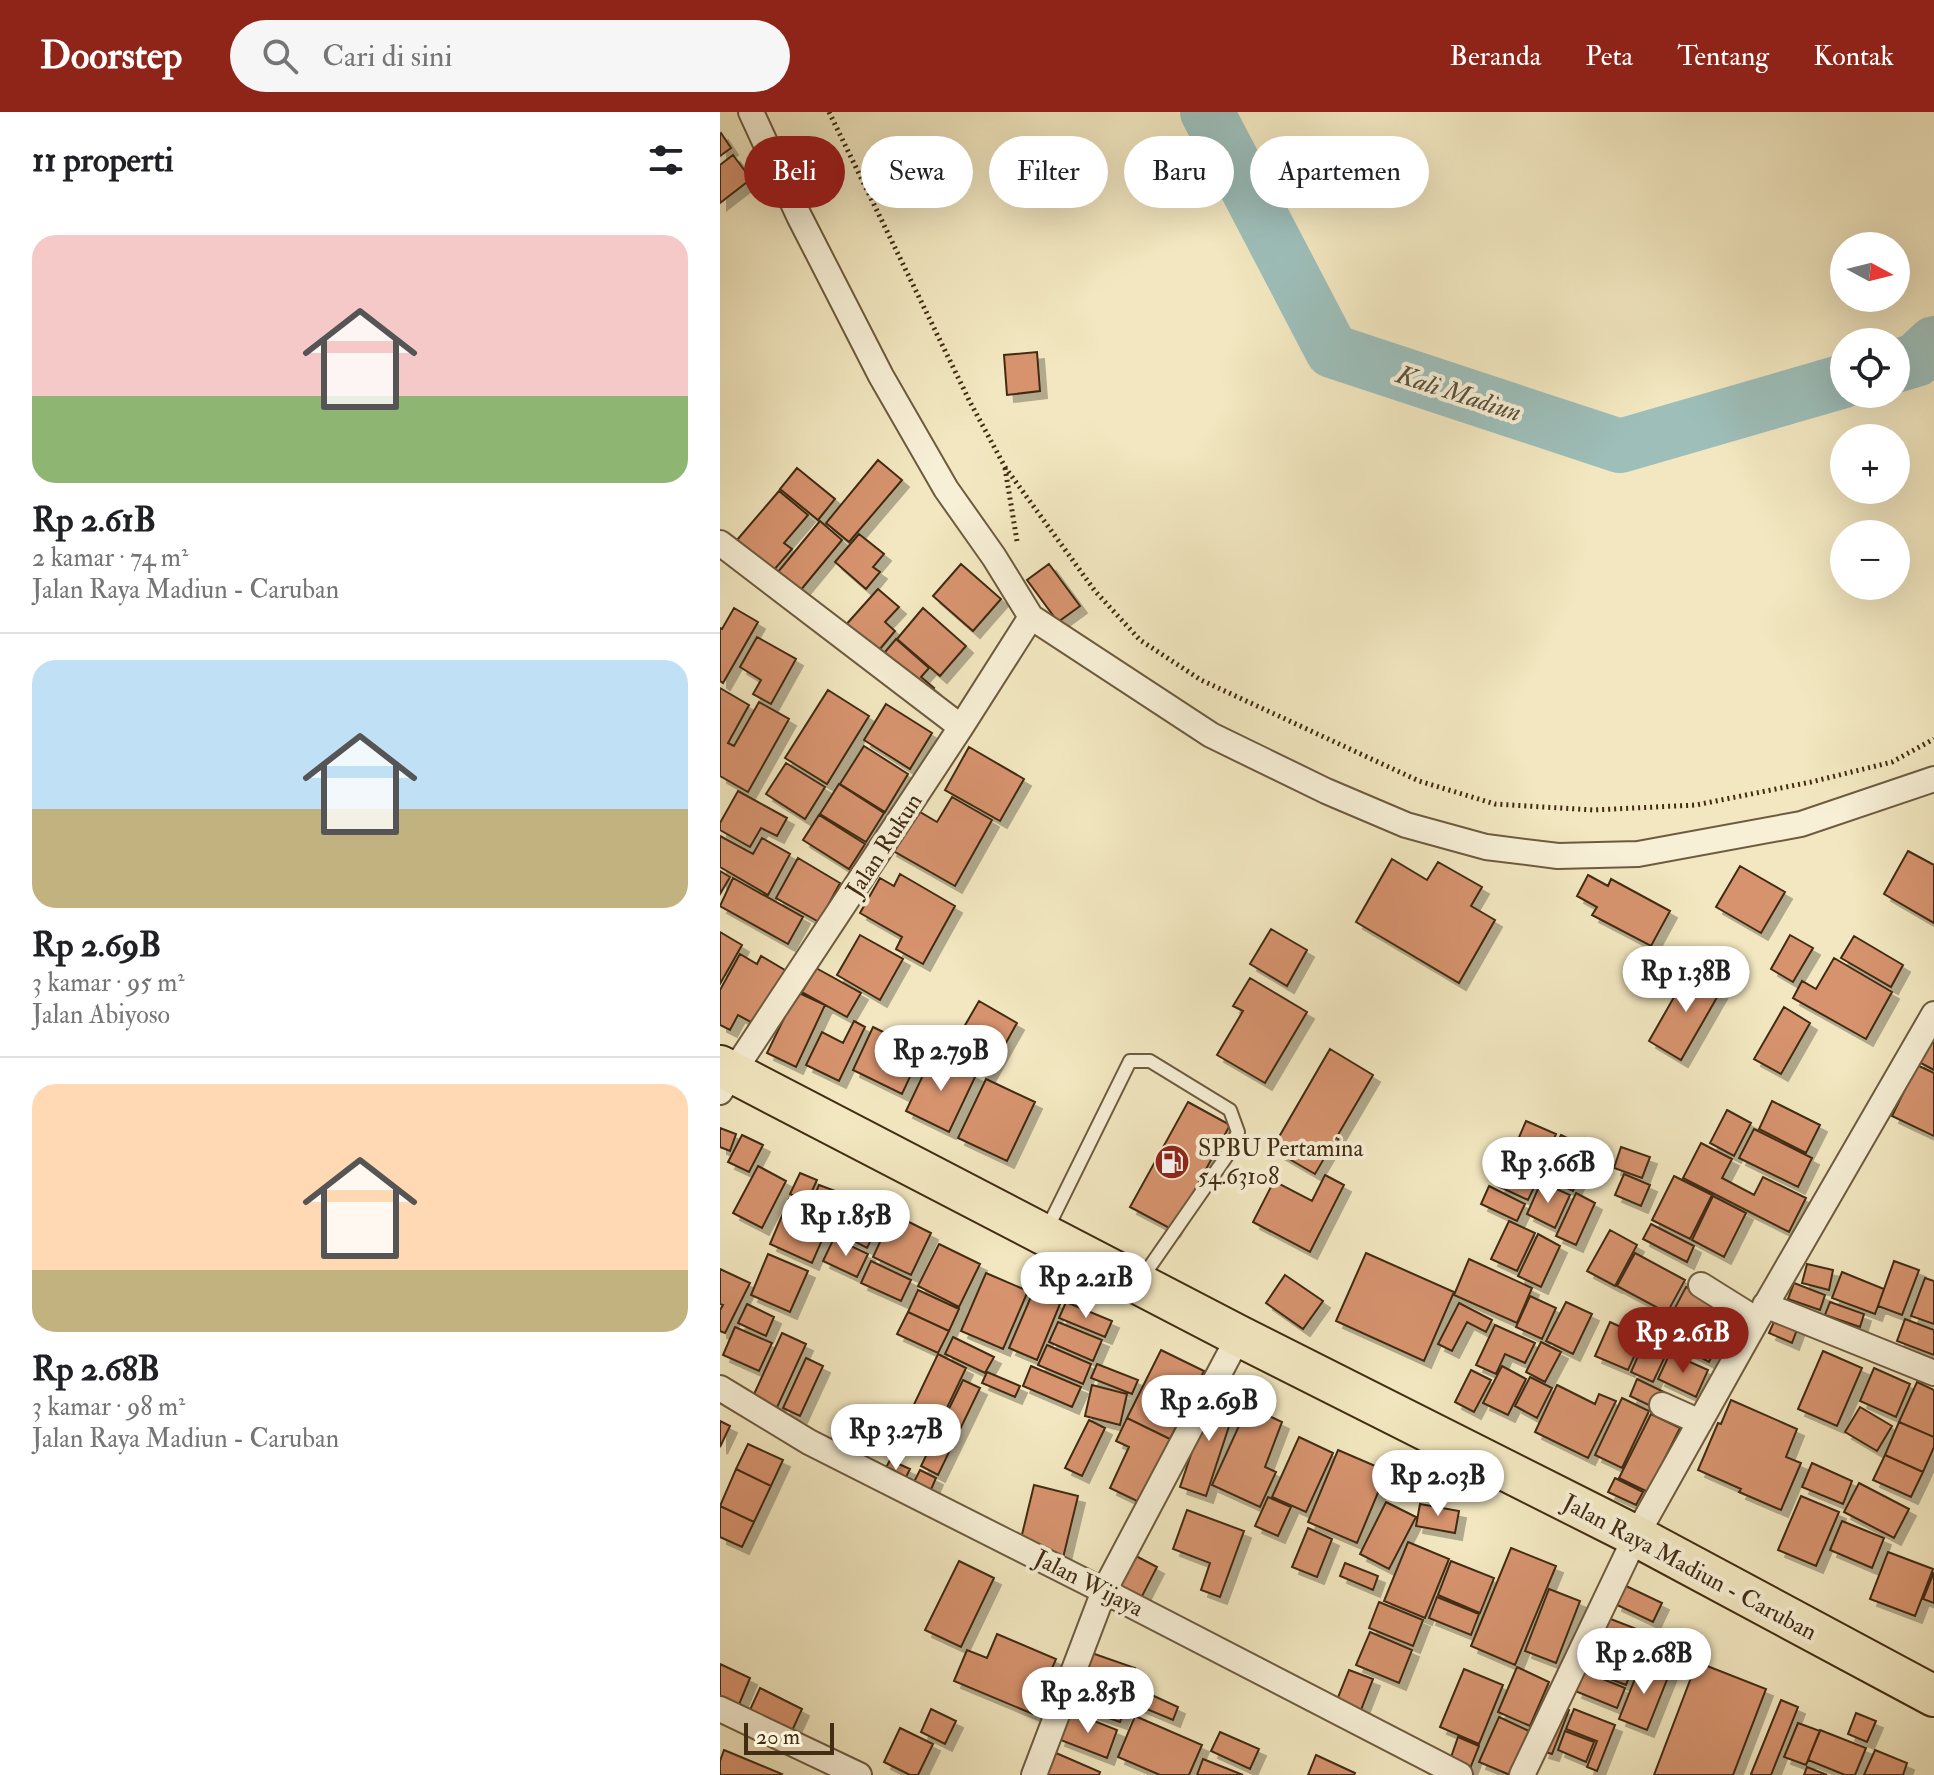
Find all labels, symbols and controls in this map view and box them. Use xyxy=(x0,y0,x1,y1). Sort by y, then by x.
search box xyxy=(230,20,790,92)
text: Doorstep xyxy=(40,32,182,80)
icon: search xyxy=(258,34,302,78)
text: Cari di sini xyxy=(322,38,453,75)
text: Beranda xyxy=(1450,39,1541,74)
text: Peta xyxy=(1585,39,1633,74)
text: Tentang xyxy=(1677,39,1769,74)
text: Kontak xyxy=(1813,39,1894,74)
chip: Beli xyxy=(744,136,845,208)
chip: Sewa xyxy=(861,136,973,208)
chip: Filter xyxy=(989,136,1108,208)
chip: Baru xyxy=(1124,136,1234,208)
chip: Apartemen xyxy=(1250,136,1429,208)
icon: filters xyxy=(644,138,688,182)
text: 11 properti xyxy=(32,139,174,182)
north arrow xyxy=(1830,232,1910,312)
map controls xyxy=(1830,232,1910,600)
icon: home xyxy=(288,287,432,431)
button: locate xyxy=(1830,328,1910,408)
water label: Kali Madiun xyxy=(1390,358,1525,429)
button: + xyxy=(1830,424,1910,504)
text: Rp 2.61B xyxy=(32,499,156,542)
button: − xyxy=(1830,520,1910,600)
text: 2 kamar · 74 m² xyxy=(32,542,188,574)
text: Jalan Raya Madiun - Caruban xyxy=(32,574,339,606)
icon: home xyxy=(288,712,432,856)
street label: Jalan Rukun xyxy=(839,787,930,904)
text: Rp 2.69B xyxy=(32,924,161,967)
pin: Rp 1.38B xyxy=(1603,946,1769,1014)
text: Rp 1.38B xyxy=(1641,956,1731,988)
text: 3 kamar · 95 m² xyxy=(32,967,185,999)
text: Jalan Abiyoso xyxy=(32,999,170,1031)
pin: Rp 2.79B xyxy=(858,1025,1024,1093)
text: Rp 2.79B xyxy=(893,1035,989,1067)
place label: SPBU Pertamina 54.63108 xyxy=(1198,1133,1364,1192)
icon: home xyxy=(288,1136,432,1280)
pin: Rp 3.66B xyxy=(1465,1137,1631,1205)
fuel station icon: SPBU Pertamina 54.63108 xyxy=(1153,1143,1191,1181)
text: Rp 3.66B xyxy=(1500,1147,1596,1179)
pin: Rp 1.85B xyxy=(763,1190,929,1258)
text: Rp 1.85B xyxy=(800,1200,892,1232)
pin: Rp 2.21B xyxy=(1003,1252,1169,1320)
text: Rp 2.21B xyxy=(1039,1262,1133,1294)
pin: Rp 2.61B xyxy=(1600,1307,1766,1375)
text: Rp 2.61B xyxy=(1636,1317,1730,1349)
text: Rp 2.68B xyxy=(32,1348,160,1391)
pin: Rp 2.69B xyxy=(1126,1375,1292,1443)
text: Rp 2.69B xyxy=(1160,1385,1258,1417)
text: 3 kamar · 98 m² xyxy=(32,1391,185,1423)
pin: Rp 3.27B xyxy=(813,1404,979,1472)
text: Rp 3.27B xyxy=(849,1414,943,1446)
text: Jalan Raya Madiun - Caruban xyxy=(32,1423,339,1455)
pin: Rp 2.03B xyxy=(1355,1450,1521,1518)
text: Rp 2.03B xyxy=(1390,1460,1486,1492)
street label: Jalan Raya Madiun - Caruban xyxy=(1556,1487,1822,1648)
street label: Jalan Wijaya xyxy=(1028,1542,1150,1625)
pin: Rp 2.68B xyxy=(1561,1628,1727,1696)
text: Rp 2.68B xyxy=(1595,1638,1693,1670)
pin: Rp 2.85B xyxy=(1005,1667,1171,1735)
text: Rp 2.85B xyxy=(1040,1677,1136,1709)
scale bar xyxy=(744,1719,834,1755)
text: 20 m xyxy=(756,1723,800,1751)

